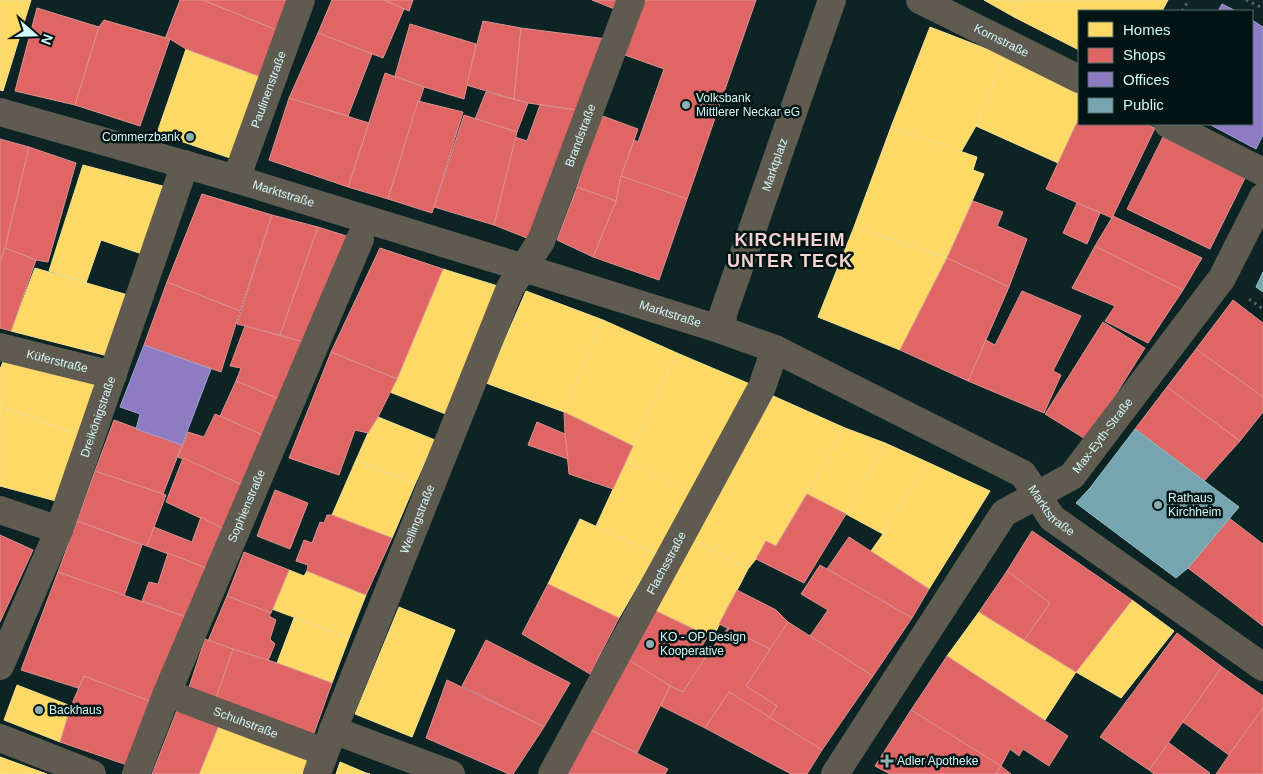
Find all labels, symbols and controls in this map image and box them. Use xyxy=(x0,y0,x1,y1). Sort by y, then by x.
north arrow xyxy=(10,10,60,60)
legend xyxy=(1078,10,1253,125)
street label: Kornstraße xyxy=(972,21,1032,60)
text: Homes xyxy=(1123,21,1171,38)
text: N xyxy=(38,32,56,47)
text: Shops xyxy=(1123,46,1166,63)
street label: Paulinenstraße xyxy=(248,49,289,130)
text: Offices xyxy=(1123,71,1169,88)
place label: Volksbank Mittlerer Neckar eG xyxy=(696,91,800,119)
text: Public xyxy=(1123,96,1164,113)
marker: Volksbank Mittlerer Neckar eG xyxy=(680,99,692,111)
street label: Brandstraße xyxy=(562,102,599,169)
place label: Commerzbank xyxy=(102,130,181,144)
marker: Commerzbank xyxy=(184,131,196,143)
street label: Marktplatz xyxy=(759,136,791,193)
street label: Marktstraße xyxy=(251,178,316,210)
district label: KIRCHHEIM UNTER TECK xyxy=(727,230,853,271)
street label: Marktstraße xyxy=(638,298,703,330)
street label: Küferstraße xyxy=(25,347,90,376)
street label: Dreikönigstraße xyxy=(78,374,119,459)
street label: Max-Eyth-Straße xyxy=(1070,395,1136,476)
street label: Sophienstraße xyxy=(225,467,268,545)
street label: Wellingstraße xyxy=(397,482,438,556)
street label: Marktstraße xyxy=(1025,482,1078,539)
place label: Rathaus Kirchheim xyxy=(1168,491,1221,519)
marker: Rathaus Kirchheim xyxy=(1152,499,1164,511)
street label: Flachsstraße xyxy=(644,529,689,597)
place label: KO - OP Design Kooperative xyxy=(660,630,746,658)
marker: KO - OP Design Kooperative xyxy=(644,638,656,650)
place label: Backhaus xyxy=(49,703,102,717)
marker: Backhaus xyxy=(33,704,45,716)
street label: Schuhstraße xyxy=(211,704,280,741)
place label: Adler Apotheke xyxy=(897,754,979,768)
marker: Adler Apotheke xyxy=(881,755,893,767)

